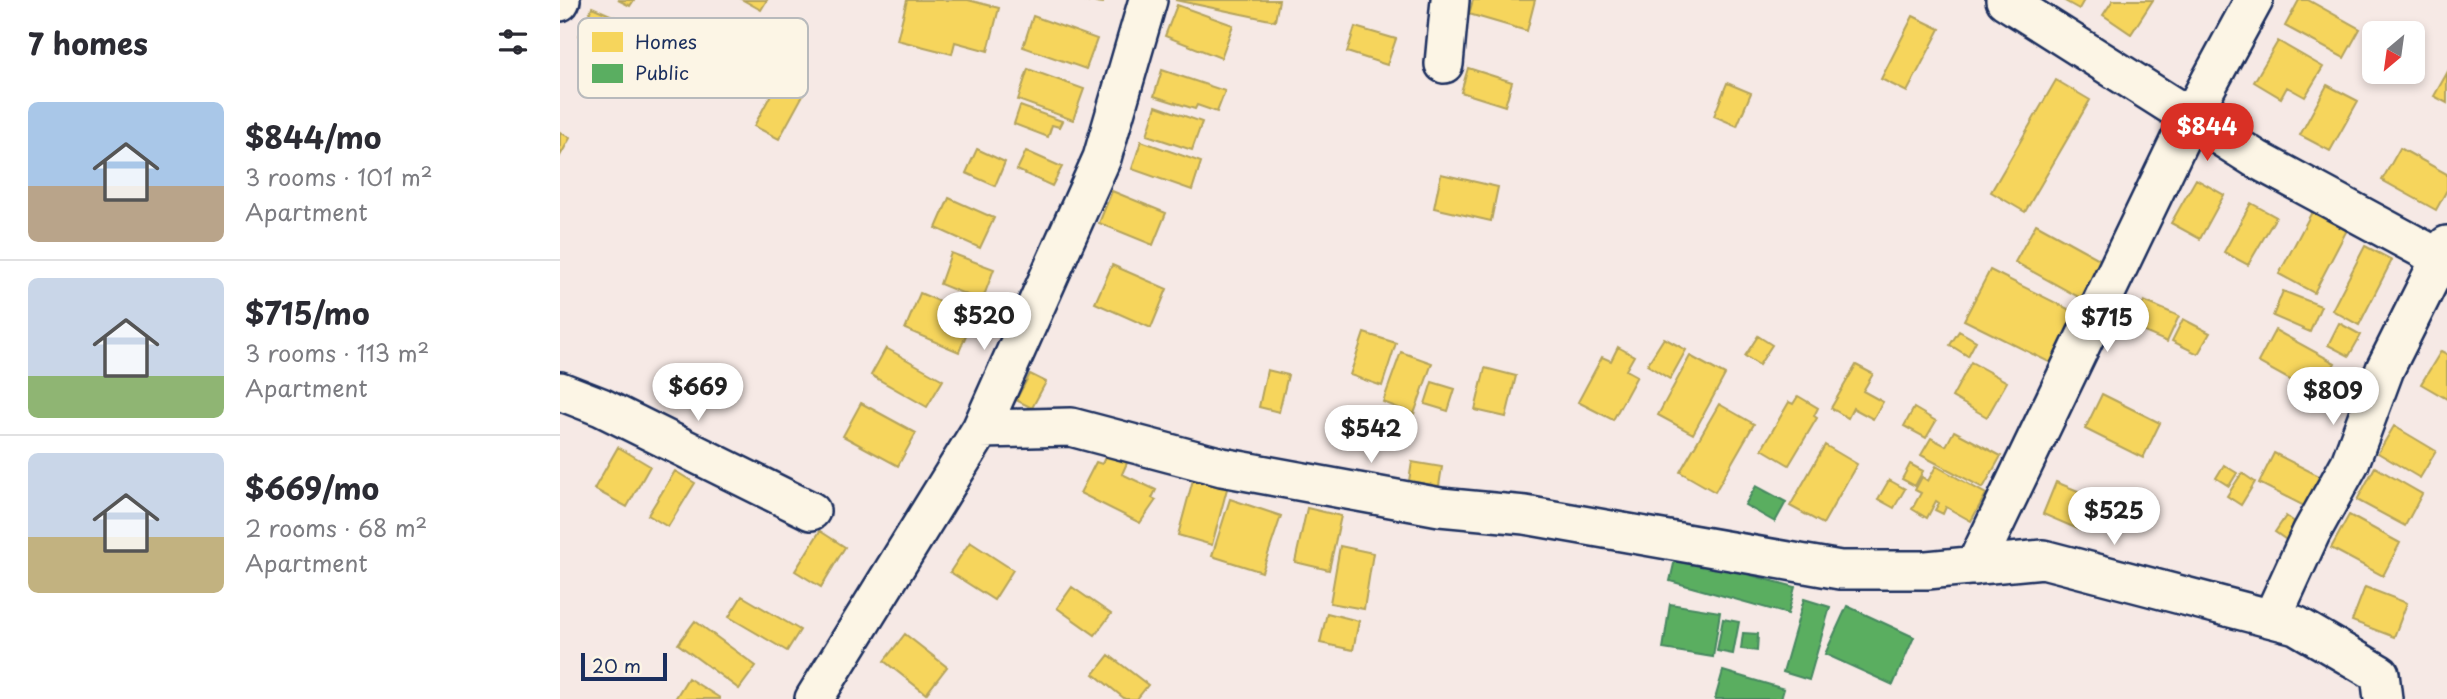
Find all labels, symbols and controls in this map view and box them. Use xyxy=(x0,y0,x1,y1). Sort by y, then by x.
legend xyxy=(578,18,808,98)
text: 7 homes xyxy=(28,20,148,65)
north arrow xyxy=(2362,21,2426,84)
map controls xyxy=(2362,21,2425,84)
icon: filters xyxy=(494,23,532,61)
text: Homes xyxy=(635,27,697,55)
text: Public xyxy=(635,58,689,86)
pin: $844 xyxy=(2166,104,2248,163)
text: $844 xyxy=(2177,108,2237,143)
text: $844/mo xyxy=(245,114,381,159)
icon: home xyxy=(84,130,168,214)
text: 3 rooms · 101 m² xyxy=(245,159,433,194)
text: Apartment xyxy=(245,194,368,229)
text: $715/mo xyxy=(245,290,370,335)
pin: $520 xyxy=(943,292,1025,352)
pin: $715 xyxy=(2066,294,2148,354)
text: $520 xyxy=(953,297,1015,332)
text: $715 xyxy=(2081,299,2133,334)
icon: home xyxy=(84,306,168,390)
text: 3 rooms · 113 m² xyxy=(245,335,429,370)
pin: $669 xyxy=(657,364,739,423)
text: $669 xyxy=(668,368,728,403)
pin: $809 xyxy=(2292,368,2374,427)
text: Apartment xyxy=(245,370,368,405)
text: $809 xyxy=(2303,372,2363,407)
pin: $542 xyxy=(1330,406,1412,465)
text: $542 xyxy=(1341,410,1401,445)
text: $669/mo xyxy=(245,465,379,510)
icon: home xyxy=(84,481,168,565)
pin: $525 xyxy=(2073,488,2155,547)
text: $525 xyxy=(2084,492,2144,527)
text: 2 rooms · 68 m² xyxy=(245,510,427,545)
text: Apartment xyxy=(245,545,368,580)
scale bar xyxy=(581,650,667,682)
text: 20 m xyxy=(592,651,641,679)

